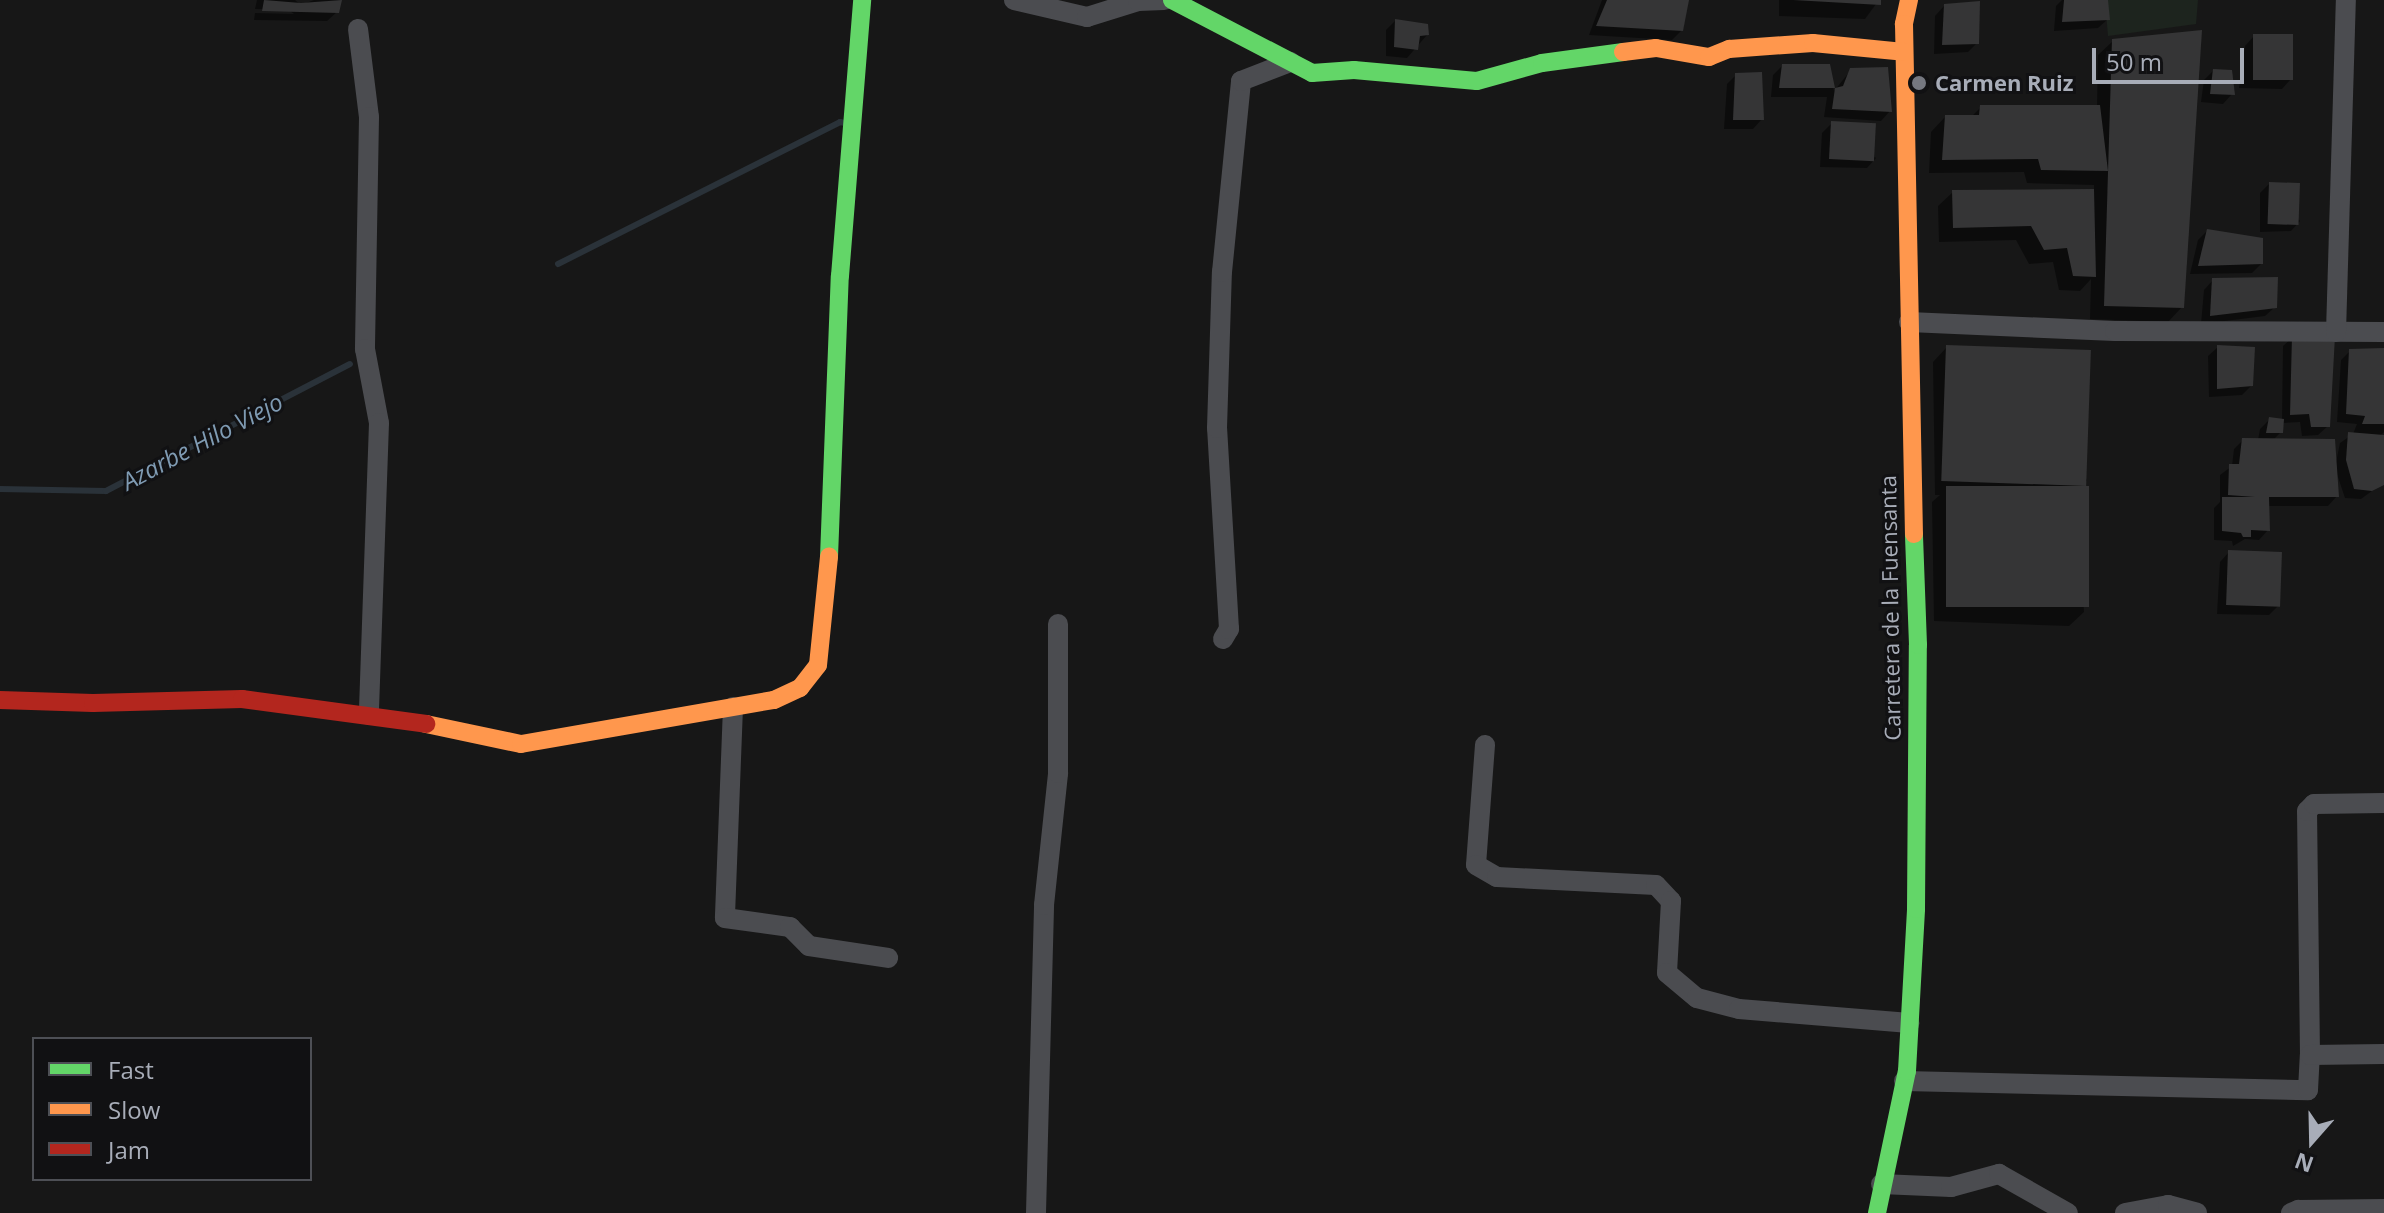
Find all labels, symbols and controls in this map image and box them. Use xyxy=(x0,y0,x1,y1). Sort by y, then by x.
scale bar xyxy=(2096,32,2248,82)
text: 50 m xyxy=(2106,45,2162,78)
place label: Carmen Ruiz xyxy=(1935,70,2073,96)
marker: Carmen Ruiz xyxy=(1910,74,1928,92)
water label: Azarbe Hilo Viejo xyxy=(117,386,287,496)
street label: Carretera de la Fuensanta xyxy=(1874,475,1906,741)
legend xyxy=(32,1037,312,1181)
text: Fast xyxy=(108,1053,154,1086)
text: Slow xyxy=(108,1093,160,1126)
north arrow xyxy=(2272,1101,2352,1181)
text: Jam xyxy=(108,1133,150,1166)
text: N xyxy=(2290,1146,2317,1181)

